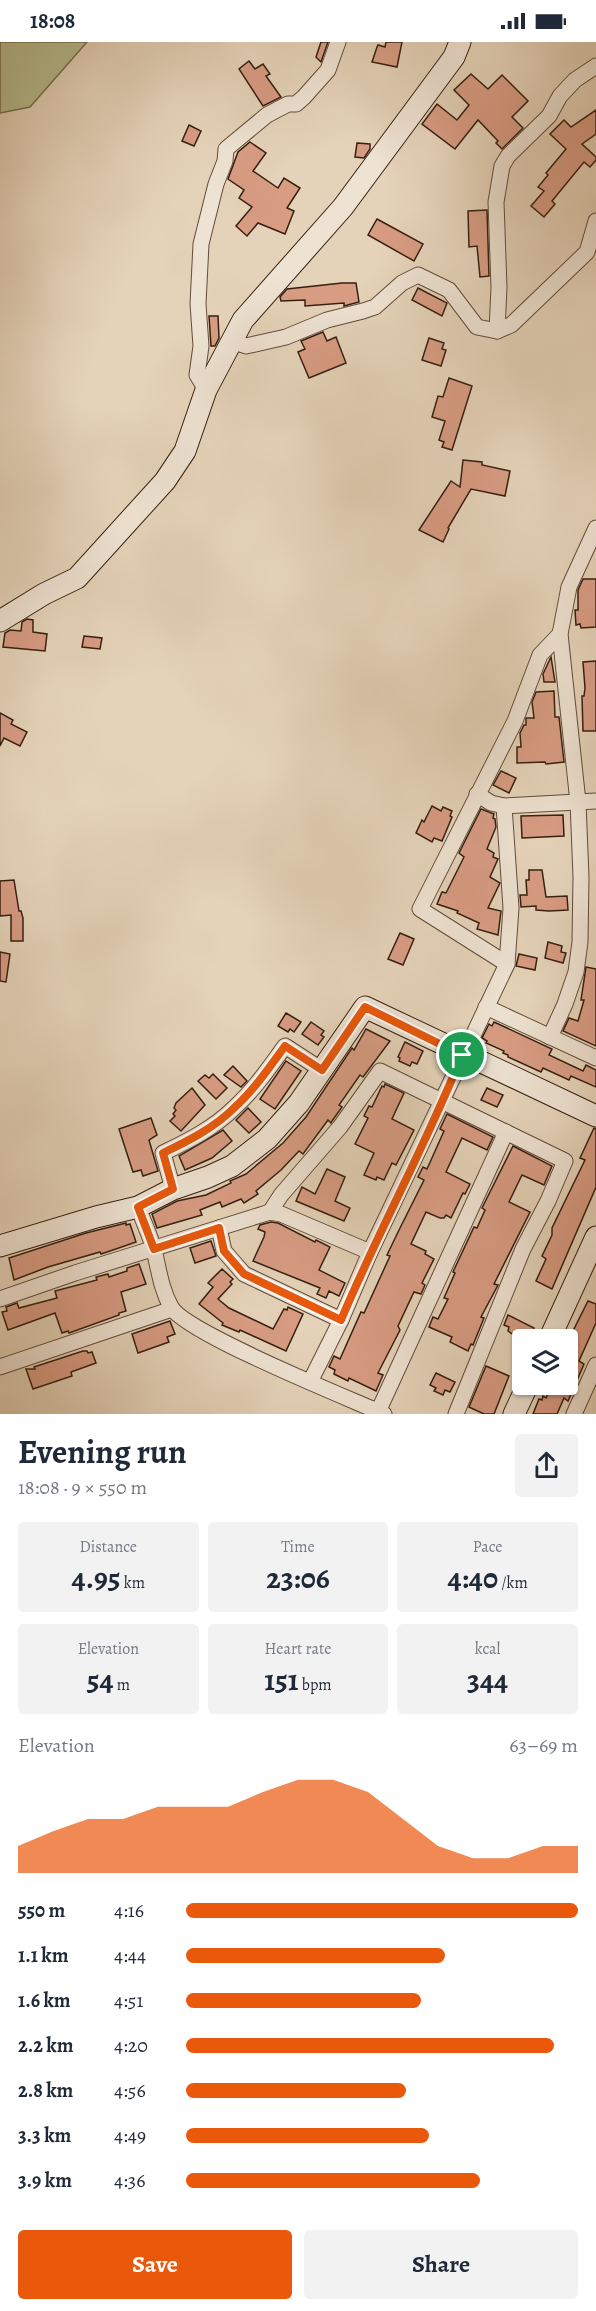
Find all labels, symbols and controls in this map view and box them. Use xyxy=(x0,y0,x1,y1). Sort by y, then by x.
text: 18:08 xyxy=(30,6,75,36)
pin xyxy=(436,1029,487,1080)
icon: arrive xyxy=(445,1038,478,1071)
map controls xyxy=(512,1329,578,1395)
button: layers xyxy=(512,1329,578,1395)
text: Evening run xyxy=(18,1429,187,1474)
button: share xyxy=(515,1434,578,1497)
text: 18:08 · 9 × 550 m xyxy=(18,1474,147,1501)
text: Distance xyxy=(80,1536,137,1558)
text: Time xyxy=(281,1536,315,1558)
text: Pace xyxy=(473,1536,503,1558)
text: 4.95 xyxy=(72,1558,121,1598)
text: 23:06 xyxy=(266,1558,330,1598)
text: 4:40 xyxy=(448,1558,498,1598)
text: km xyxy=(121,1572,145,1594)
text: /km xyxy=(498,1572,528,1594)
text: Elevation xyxy=(78,1638,139,1660)
text: Heart rate xyxy=(265,1638,331,1660)
text: kcal xyxy=(475,1638,500,1660)
text: 54 xyxy=(87,1660,114,1700)
text: 151 xyxy=(264,1660,299,1700)
text: 344 xyxy=(467,1660,508,1700)
text: m xyxy=(114,1674,130,1696)
text: bpm xyxy=(299,1674,332,1696)
text: Elevation xyxy=(18,1732,95,1759)
text: 63–69 m xyxy=(509,1732,578,1759)
text: 550 m xyxy=(18,1897,65,1924)
text: 4:16 xyxy=(114,1897,144,1924)
text: 1.1 km xyxy=(18,1942,68,1969)
text: 4:44 xyxy=(114,1942,146,1969)
text: 1.6 km xyxy=(18,1987,71,2014)
text: 4:51 xyxy=(114,1987,143,2014)
text: 2.2 km xyxy=(18,2032,73,2059)
text: 4:20 xyxy=(114,2032,148,2059)
text: 2.8 km xyxy=(18,2077,73,2104)
text: 4:56 xyxy=(114,2077,146,2104)
text: 3.3 km xyxy=(18,2122,71,2149)
text: 4:49 xyxy=(114,2122,146,2149)
text: 3.9 km xyxy=(18,2167,72,2194)
text: 4:36 xyxy=(114,2167,145,2194)
button: Save xyxy=(18,2230,292,2299)
button: Share xyxy=(304,2230,578,2299)

